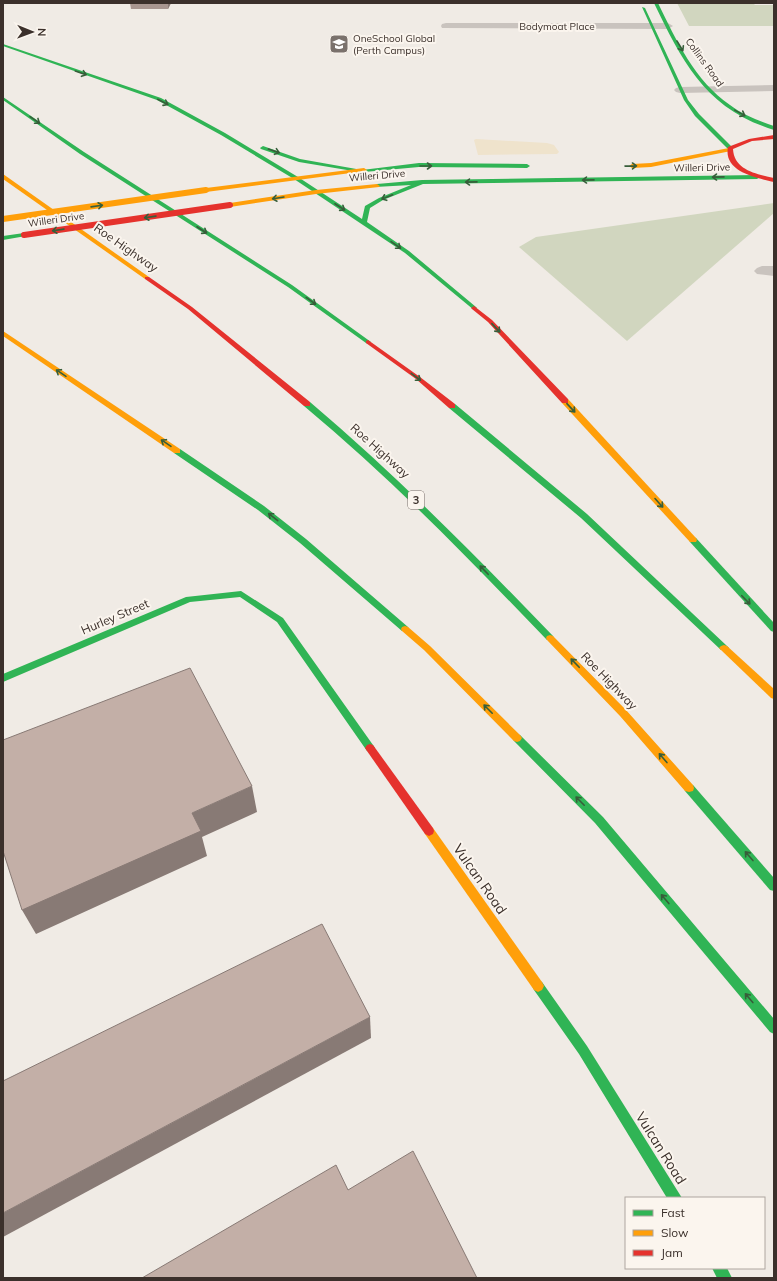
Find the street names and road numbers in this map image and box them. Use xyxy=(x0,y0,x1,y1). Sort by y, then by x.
street label: Bodymoat Place xyxy=(519,20,595,33)
street label: Collins Road xyxy=(682,35,727,89)
street label: Willeri Drive xyxy=(674,161,730,174)
street label: Willeri Drive xyxy=(348,167,406,184)
street label: Willeri Drive xyxy=(27,209,85,230)
street label: Roe Highway xyxy=(91,220,162,276)
street label: Roe Highway xyxy=(348,420,414,482)
road number: 3 xyxy=(408,491,424,509)
street label: Hurley Street xyxy=(79,595,151,638)
street label: Roe Highway xyxy=(578,649,641,713)
street label: Vulcan Road xyxy=(449,840,511,918)
street label: Vulcan Road xyxy=(632,1108,690,1188)

